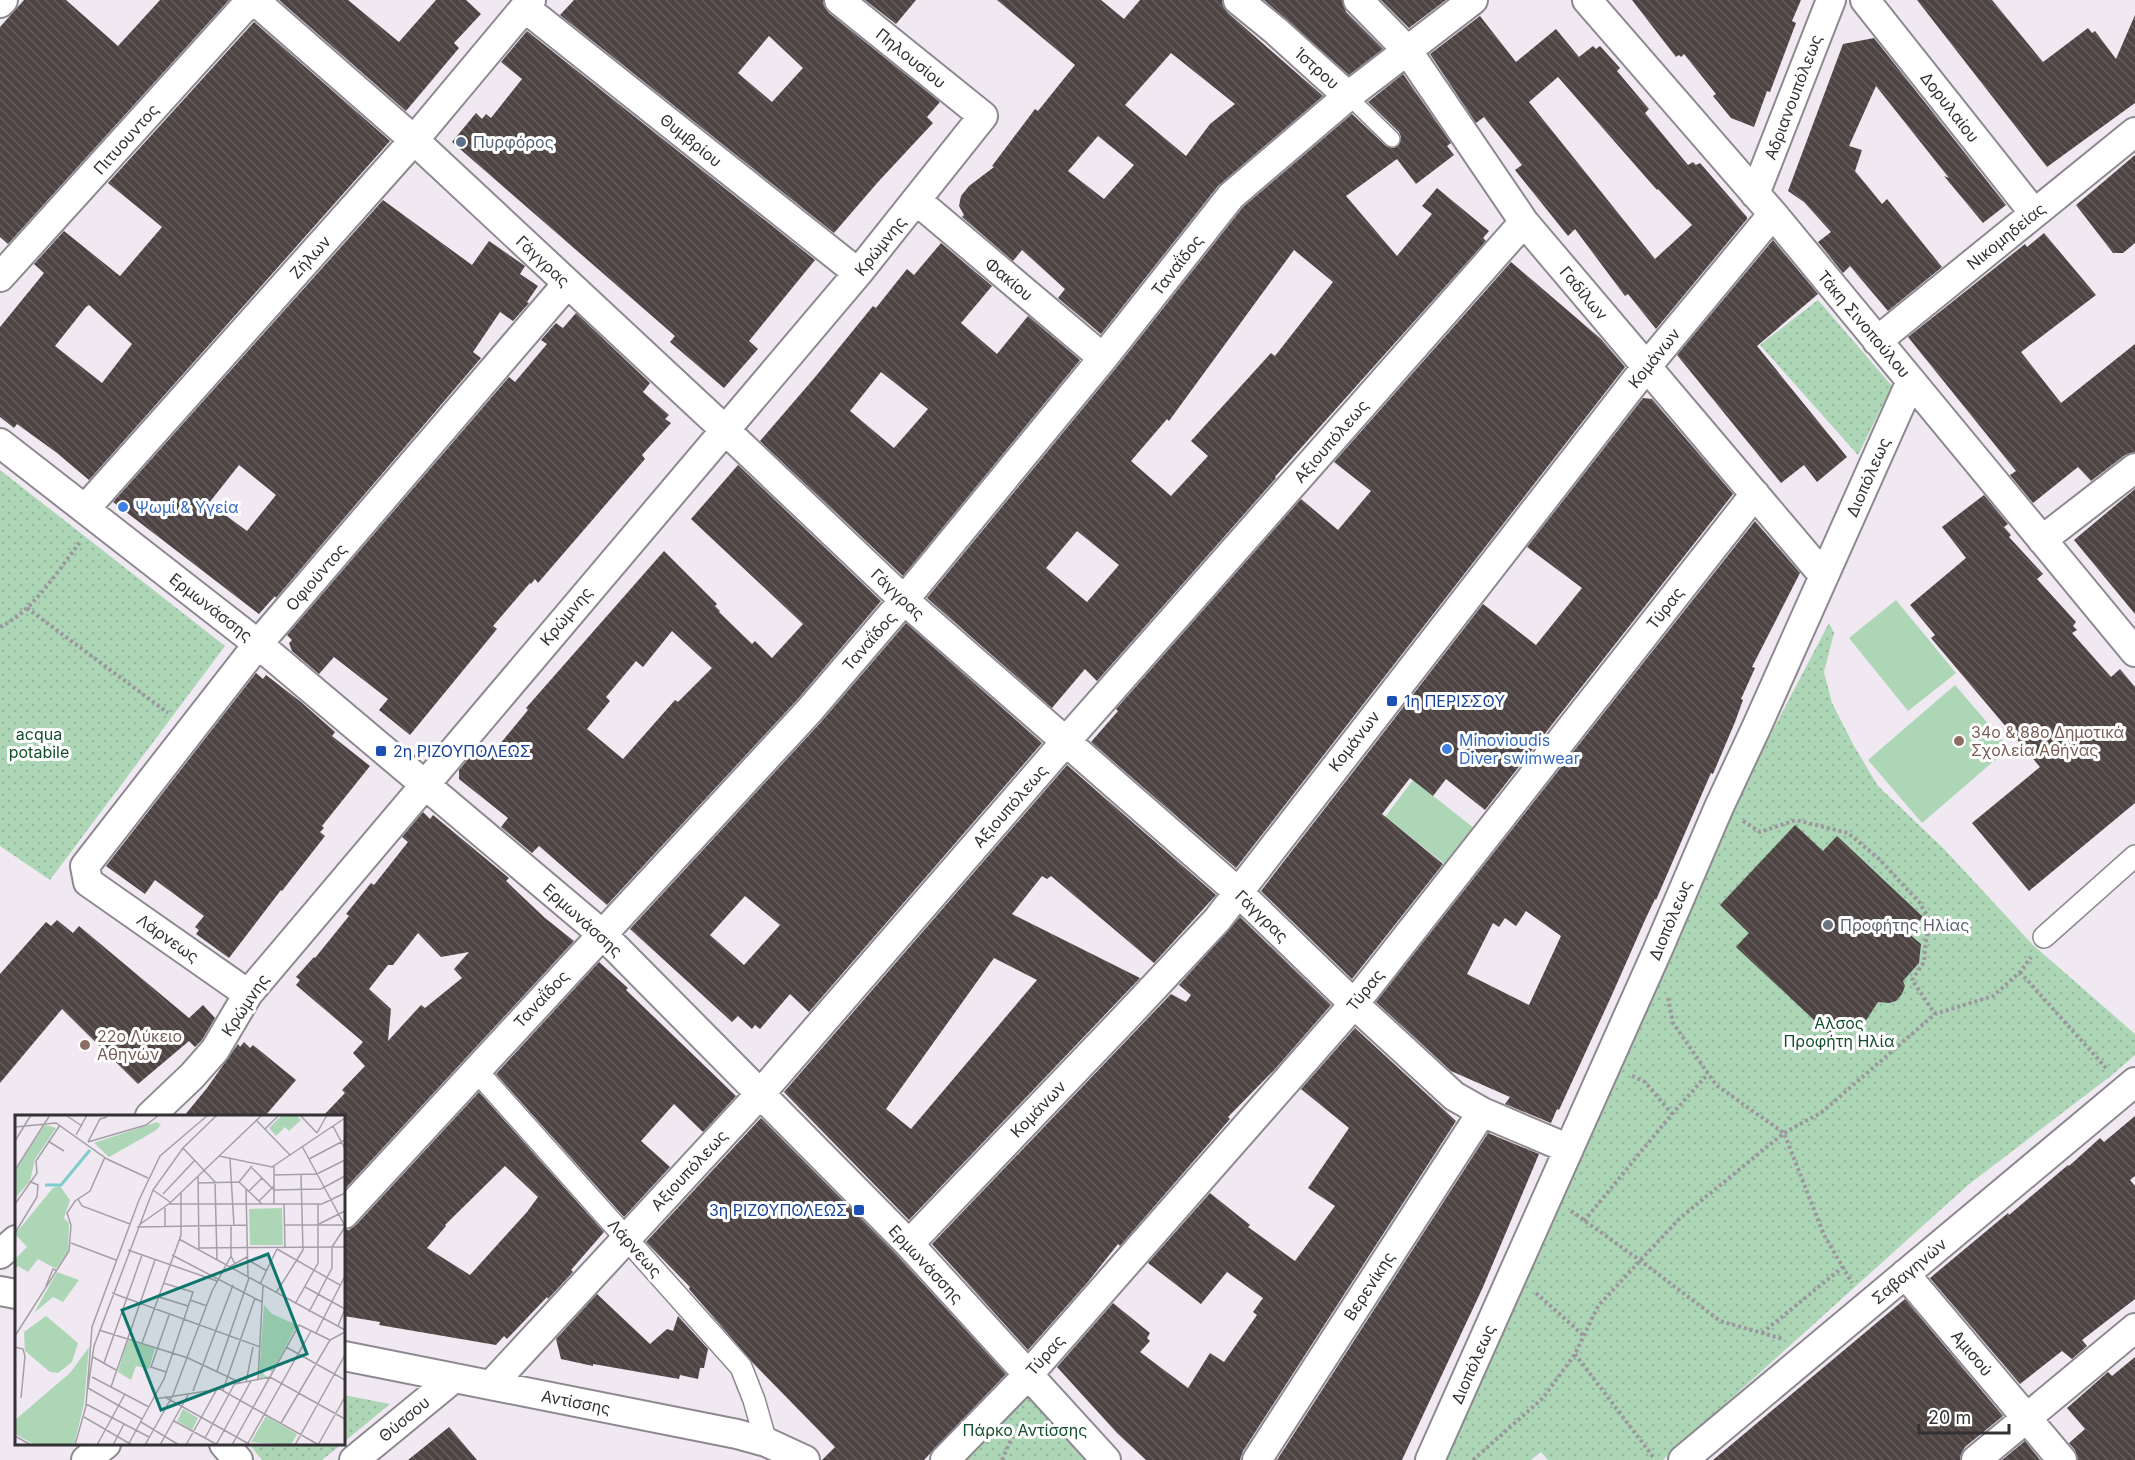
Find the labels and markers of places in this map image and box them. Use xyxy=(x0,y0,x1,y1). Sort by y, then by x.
place label: Πυρφόρος xyxy=(473,132,554,152)
marker: Πυρφόρος xyxy=(454,135,468,149)
place label: Ψωμί & Υγεία xyxy=(135,497,239,517)
marker: Ψωμί & Υγεία xyxy=(116,500,130,514)
place label: 1η ΠΕΡΙΣΣΟΥ xyxy=(1404,691,1505,711)
marker: 1η ΠΕΡΙΣΣΟΥ xyxy=(1385,694,1399,708)
place label: 34ο & 88ο Δημοτικά Σχολεία Αθήνας xyxy=(1971,722,2124,760)
place label: Minovioudis Diver swimwear xyxy=(1459,730,1580,768)
marker: 34ο & 88ο Δημοτικά Σχολεία Αθήνας xyxy=(1952,734,1966,748)
place label: 2η ΡΙΖΟΥΠΟΛΕΩΣ xyxy=(393,741,531,761)
marker: Minovioudis Diver swimwear xyxy=(1440,742,1454,756)
marker: 2η ΡΙΖΟΥΠΟΛΕΩΣ xyxy=(374,744,388,758)
place label: Προφήτης Ηλίας xyxy=(1840,915,1969,935)
marker: Προφήτης Ηλίας xyxy=(1821,918,1835,932)
place label: 22ο Λύκειο Αθηνών xyxy=(97,1026,182,1064)
marker: 22ο Λύκειο Αθηνών xyxy=(78,1038,92,1052)
place label: 3η ΡΙΖΟΥΠΟΛΕΩΣ xyxy=(709,1200,847,1220)
marker: 3η ΡΙΖΟΥΠΟΛΕΩΣ xyxy=(852,1203,866,1217)

